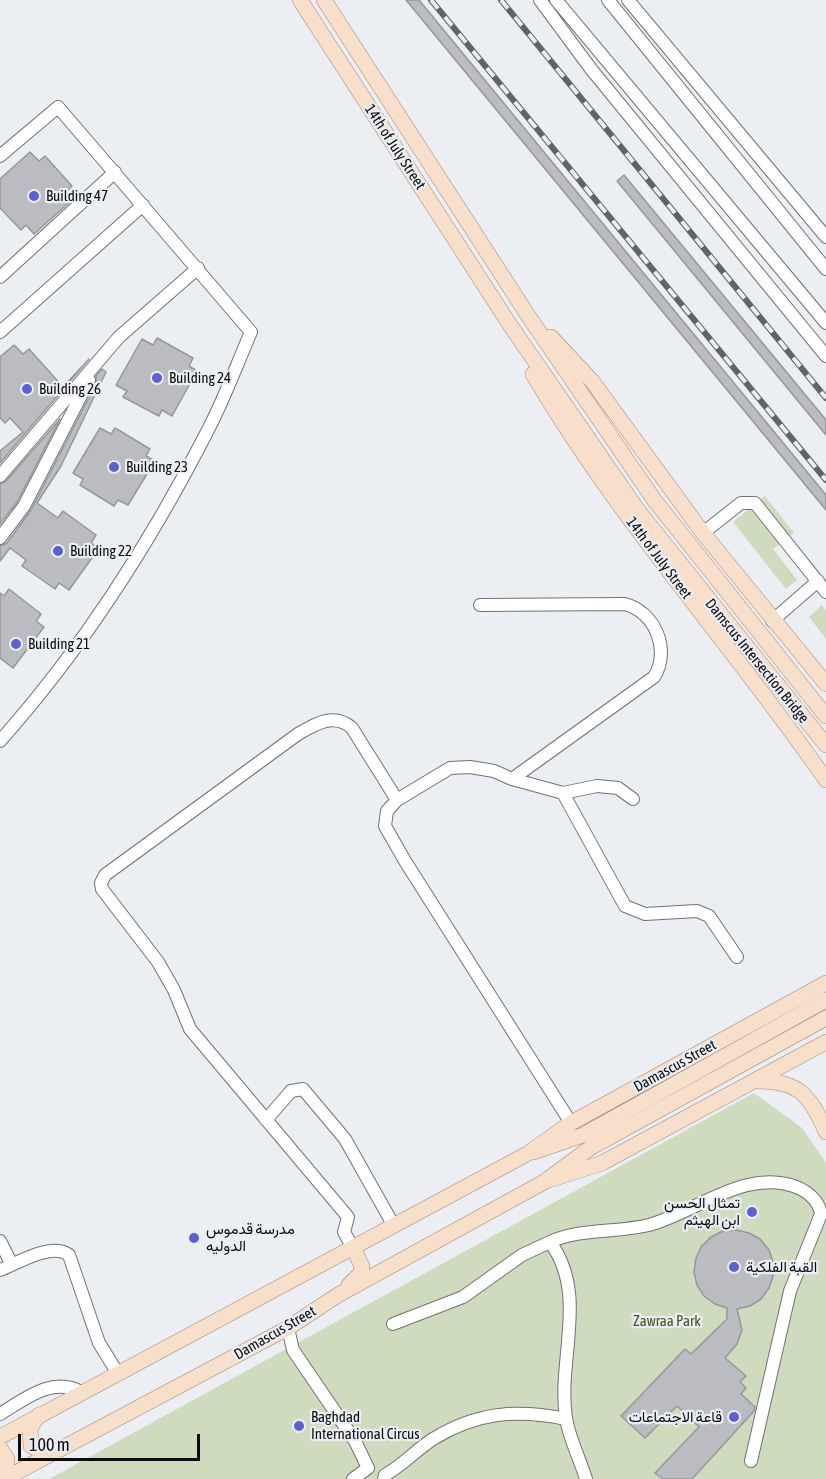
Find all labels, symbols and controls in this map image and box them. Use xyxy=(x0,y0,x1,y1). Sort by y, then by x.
street label: 14th of July Street xyxy=(361,101,429,193)
place label: Building 47 xyxy=(46,187,108,205)
marker: Building 47 xyxy=(27,189,41,203)
place label: Building 24 xyxy=(169,369,231,387)
marker: Building 24 xyxy=(150,371,164,385)
place label: Building 26 xyxy=(39,380,101,398)
marker: Building 26 xyxy=(20,382,34,396)
place label: Building 23 xyxy=(126,458,188,476)
marker: Building 23 xyxy=(107,460,121,474)
street label: 14th of July Street xyxy=(622,513,696,603)
place label: Building 22 xyxy=(70,542,132,560)
marker: Building 22 xyxy=(51,544,65,558)
street label: Damscus Intersection Bridge xyxy=(701,595,813,727)
place label: Building 21 xyxy=(28,635,90,653)
marker: Building 21 xyxy=(9,637,23,651)
street label: Damascus Street xyxy=(631,1036,719,1096)
place label: تمثال الحسن ابن الهيثم xyxy=(664,1194,740,1229)
marker: تمثال الحسن ابن الهيثم xyxy=(745,1205,759,1219)
place label: مدرسة قدموس الدوليه xyxy=(206,1220,295,1255)
marker: مدرسة قدموس الدوليه xyxy=(187,1231,201,1245)
place label: القبة الفلكية xyxy=(746,1258,817,1276)
marker: القبة الفلكية xyxy=(727,1260,741,1274)
street label: Damascus Street xyxy=(231,1302,319,1364)
park label: Zawraa Park xyxy=(633,1312,701,1330)
place label: Baghdad International Circus xyxy=(311,1408,420,1443)
place label: قاعة الاجتماعات xyxy=(629,1408,722,1426)
marker: قاعة الاجتماعات xyxy=(727,1410,741,1424)
marker: Baghdad International Circus xyxy=(292,1419,306,1433)
scale bar xyxy=(21,1422,202,1460)
text: 100 m xyxy=(29,1434,70,1455)

